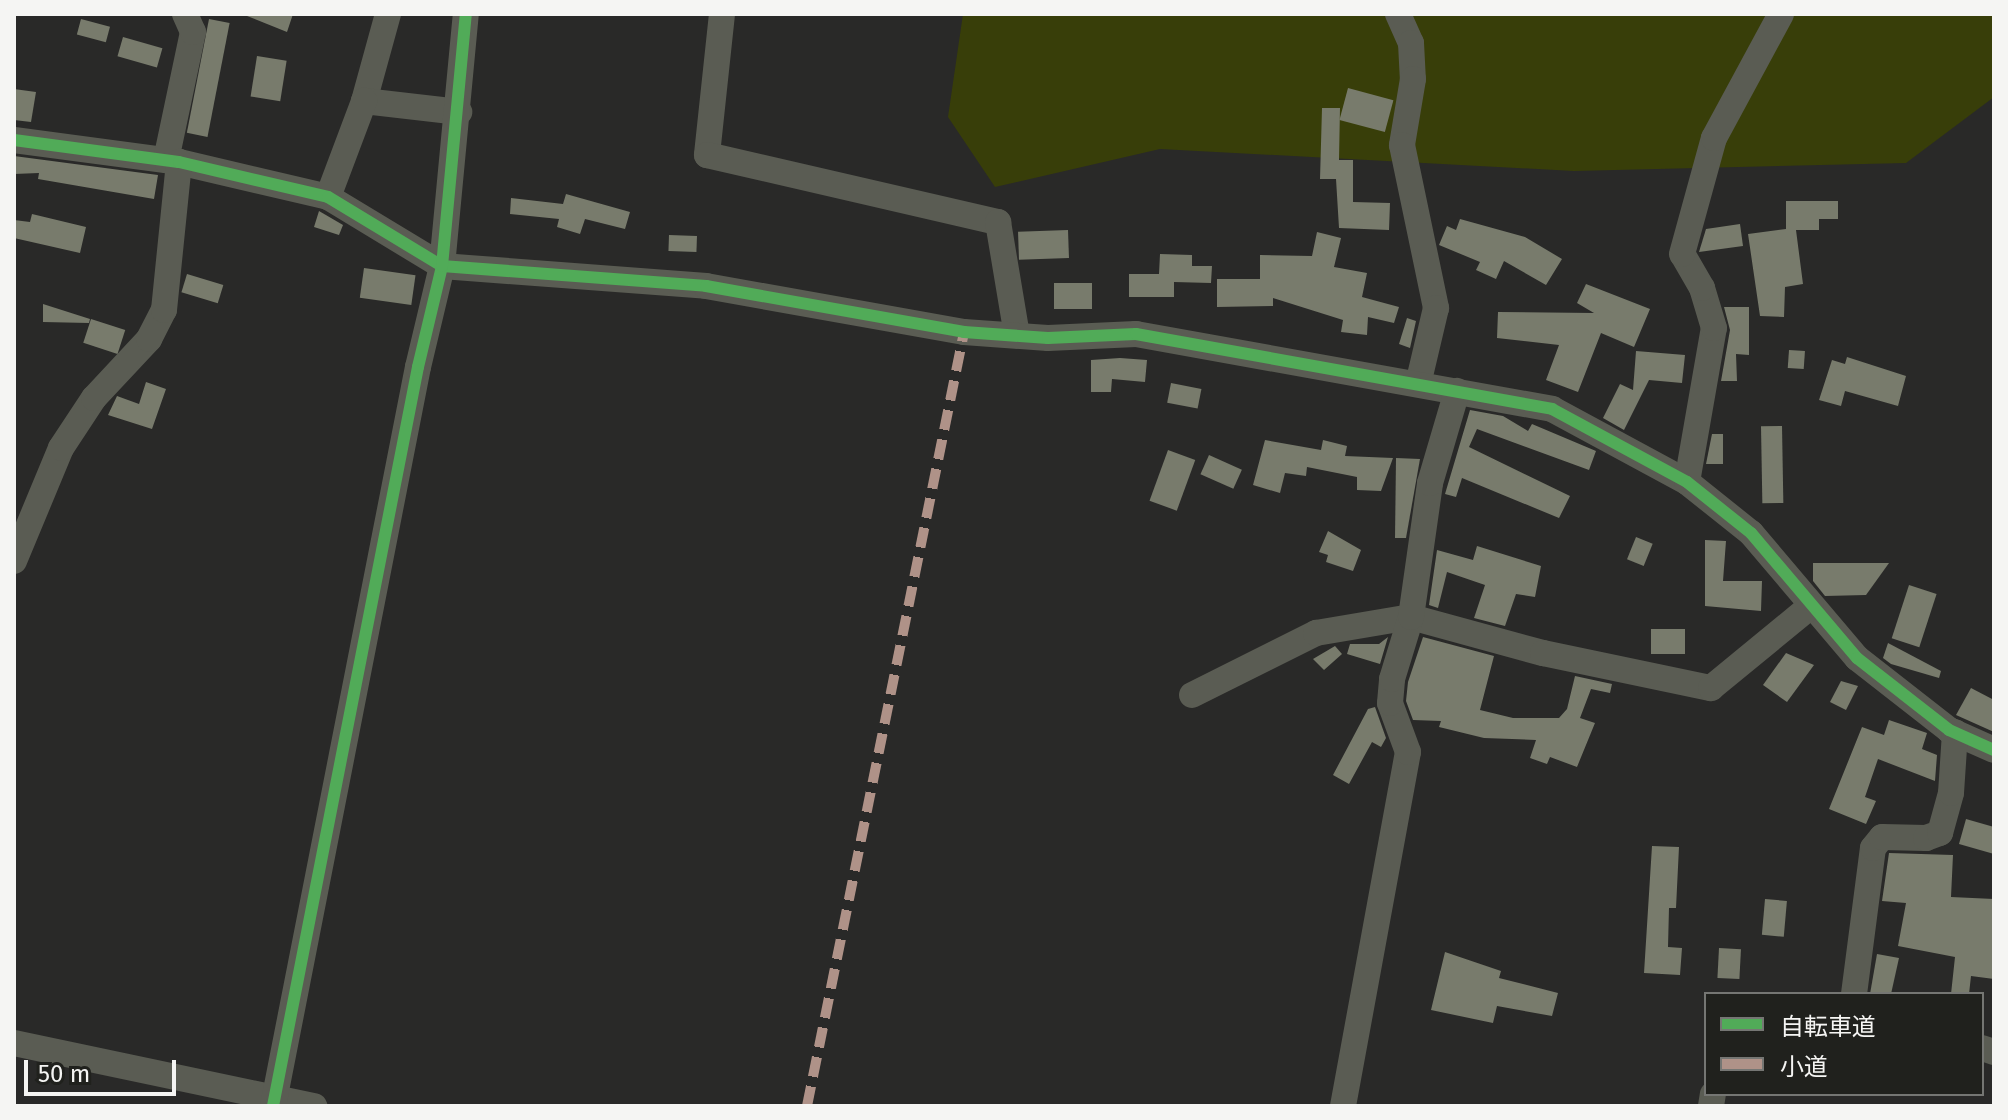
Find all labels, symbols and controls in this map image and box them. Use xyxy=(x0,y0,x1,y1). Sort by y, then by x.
legend xyxy=(1704,992,1984,1096)
text: 自転車道 xyxy=(1780,1013,1876,1041)
scale bar xyxy=(28,1044,180,1094)
text: 小道 xyxy=(1780,1053,1828,1081)
text: 50 m xyxy=(38,1060,90,1088)

